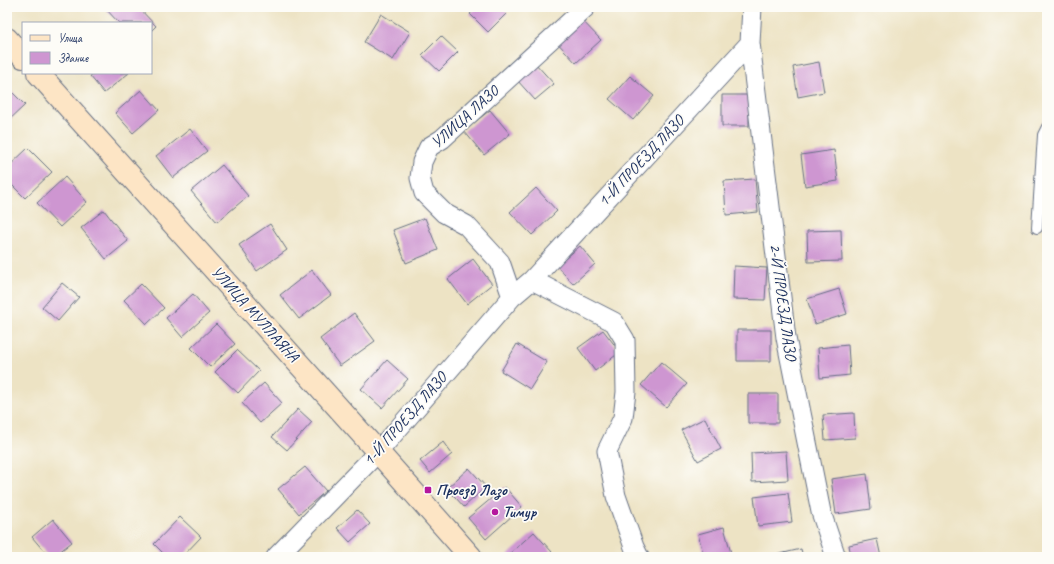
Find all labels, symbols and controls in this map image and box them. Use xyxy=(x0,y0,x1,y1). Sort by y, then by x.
legend xyxy=(22,22,152,74)
text: Улица xyxy=(58,30,83,46)
text: Здание xyxy=(58,50,89,66)
street label: УЛИЦА ЛАЗО xyxy=(427,80,504,153)
street label: 1-Й ПРОЕЗД ЛАЗО xyxy=(594,110,690,211)
street label: 2-Й ПРОЕЗД ЛАЗО xyxy=(765,243,801,364)
street label: УЛИЦА МУЛЛАЯНА xyxy=(207,262,304,367)
street label: 1-Й ПРОЕЗД ЛАЗО xyxy=(359,367,452,470)
place label: Проезд Лазо xyxy=(436,480,508,500)
marker: Проезд Лазо xyxy=(423,485,433,495)
place label: Тимур xyxy=(503,502,538,522)
marker: Тимур xyxy=(490,507,500,517)

